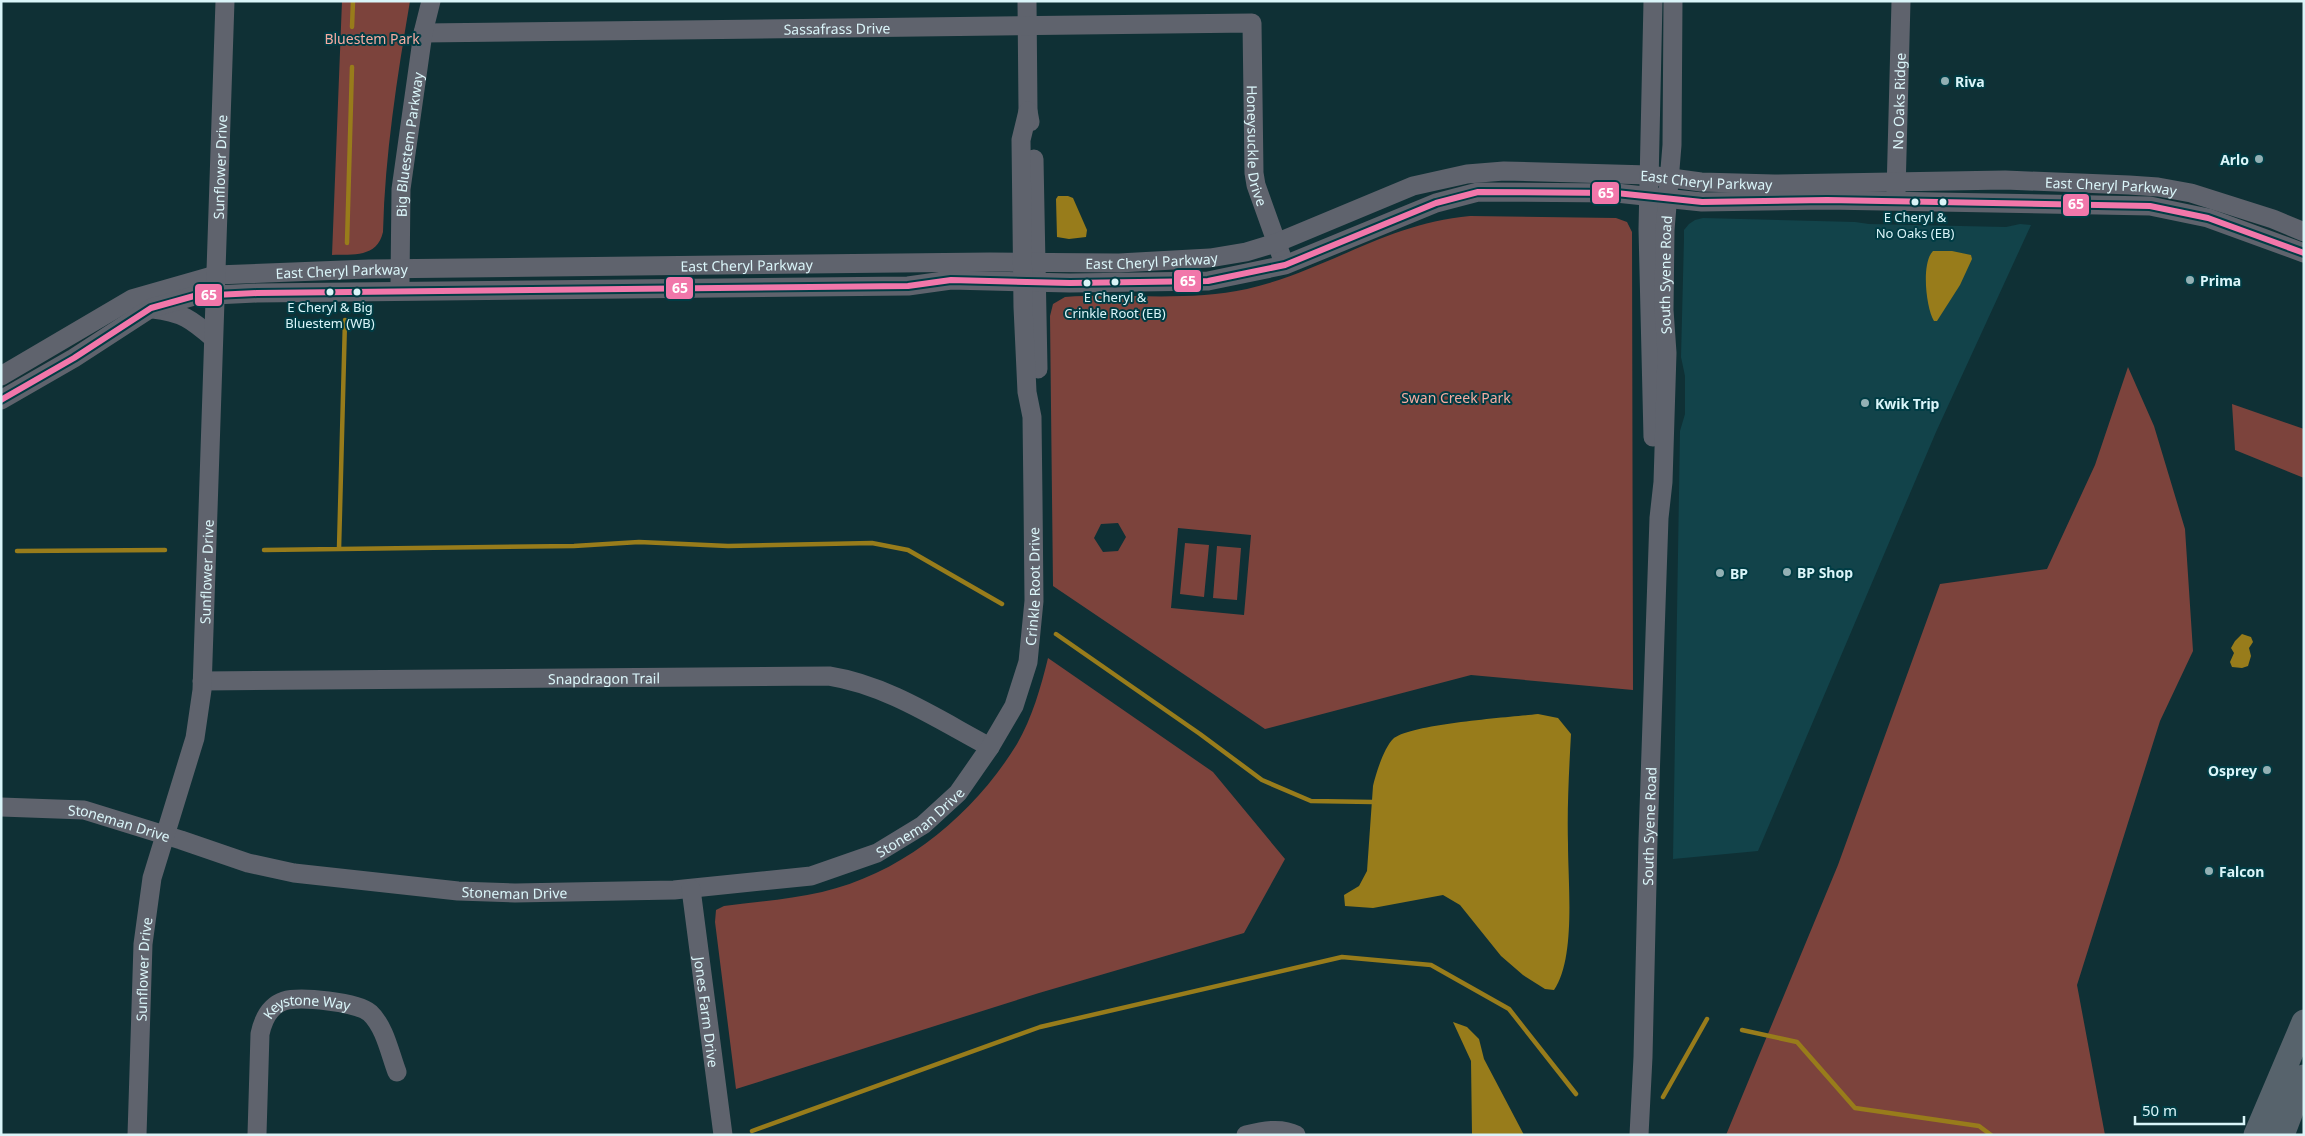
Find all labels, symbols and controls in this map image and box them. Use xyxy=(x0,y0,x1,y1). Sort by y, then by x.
street label: Sassafrass Drive xyxy=(783,18,891,38)
park label: Bluestem Park xyxy=(324,29,420,48)
street label: No Oaks Ridge xyxy=(1888,52,1909,150)
street label: Big Bluestem Parkway xyxy=(391,70,427,217)
place label: Riva xyxy=(1955,72,1985,91)
marker: Riva xyxy=(1939,75,1951,87)
street label: Honeysuckle Drive xyxy=(1243,85,1272,209)
street label: Sunflower Drive xyxy=(208,114,231,220)
place label: Arlo xyxy=(2220,150,2249,169)
marker: Arlo xyxy=(2253,153,2265,165)
street label: East Cheryl Parkway xyxy=(1640,165,1773,193)
street label: East Cheryl Parkway xyxy=(2045,172,2179,200)
line badge: 65 xyxy=(1591,181,1620,205)
text: 65 xyxy=(1598,183,1614,202)
line badge: 65 xyxy=(2062,193,2090,217)
text: 65 xyxy=(2068,194,2084,213)
marker: E Cheryl & No Oaks (EB) xyxy=(1910,197,1920,207)
unlabelled marker xyxy=(1938,197,1948,207)
place label: E Cheryl & No Oaks (EB) xyxy=(1876,208,1954,242)
street label: South Syene Road xyxy=(1654,215,1676,335)
street label: East Cheryl Parkway xyxy=(1085,247,1220,273)
street label: East Cheryl Parkway xyxy=(680,254,814,275)
street label: East Cheryl Parkway xyxy=(275,259,409,282)
line badge: 65 xyxy=(1173,269,1202,293)
text: 65 xyxy=(1180,271,1196,290)
place label: Prima xyxy=(2200,271,2241,290)
marker: Prima xyxy=(2184,274,2196,286)
line badge: 65 xyxy=(665,276,694,300)
marker: E Cheryl & Crinkle Root (EB) xyxy=(1110,277,1120,287)
text: 65 xyxy=(672,278,688,297)
unlabelled marker xyxy=(1082,278,1092,288)
line badge: 65 xyxy=(194,283,223,307)
text: 65 xyxy=(201,285,217,304)
marker: E Cheryl & Big Bluestem (WB) xyxy=(325,287,335,297)
unlabelled marker xyxy=(352,287,362,297)
place label: E Cheryl & Crinkle Root (EB) xyxy=(1064,288,1166,322)
place label: E Cheryl & Big Bluestem (WB) xyxy=(285,298,375,332)
park label: Swan Creek Park xyxy=(1401,388,1511,407)
place label: Kwik Trip xyxy=(1875,394,1940,413)
marker: Kwik Trip xyxy=(1859,397,1871,409)
street label: Sunflower Drive xyxy=(195,519,217,624)
street label: Crinkle Root Drive xyxy=(1020,527,1044,646)
place label: BP Shop xyxy=(1797,563,1853,582)
place label: BP xyxy=(1730,564,1748,583)
marker: BP Shop xyxy=(1781,566,1793,578)
marker: BP xyxy=(1714,567,1726,579)
street label: Snapdragon Trail xyxy=(548,668,660,688)
place label: Osprey xyxy=(2208,761,2257,780)
marker: Osprey xyxy=(2261,764,2273,776)
street label: South Syene Road xyxy=(1637,766,1660,886)
street label: Stoneman Drive xyxy=(872,784,968,861)
street label: Stoneman Drive xyxy=(68,800,173,846)
place label: Falcon xyxy=(2219,862,2264,881)
marker: Falcon xyxy=(2203,865,2215,877)
street label: Stoneman Drive xyxy=(461,882,568,903)
street label: Sunflower Drive xyxy=(131,916,156,1022)
street label: Jones Farm Drive xyxy=(690,953,724,1069)
street label: Keystone Way xyxy=(258,990,354,1022)
scale bar xyxy=(2135,1094,2244,1126)
text: 50 m xyxy=(2142,1100,2177,1120)

